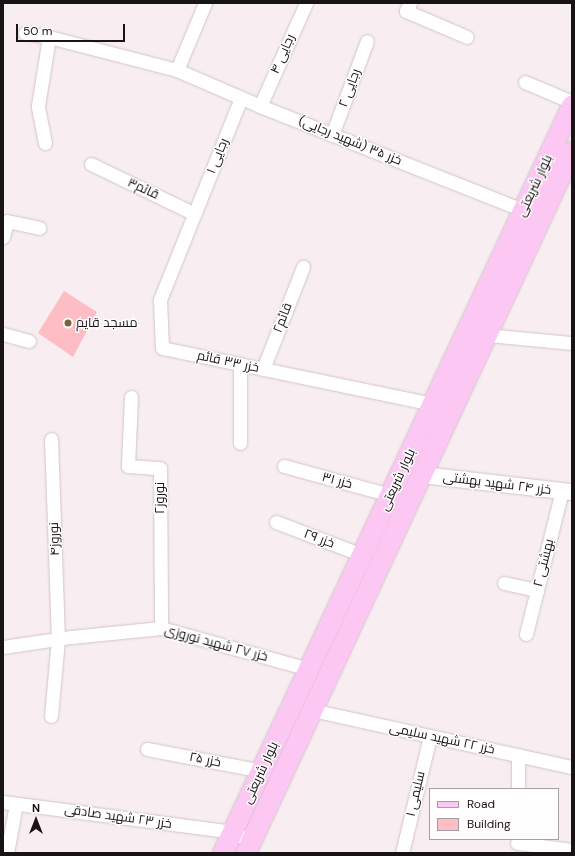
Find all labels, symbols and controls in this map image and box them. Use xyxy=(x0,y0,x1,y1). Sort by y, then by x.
scale bar xyxy=(18,16,127,42)
text: 50 m xyxy=(23,23,52,39)
street label: رجایی ۴ xyxy=(267,32,299,76)
street label: رجایی ۲ xyxy=(336,67,364,109)
street label: خزر ۳۵ (شهید رجایی) xyxy=(296,113,404,169)
street label: رجایی ۱ xyxy=(204,136,232,176)
street label: بلوار شریعتی xyxy=(514,152,556,220)
street label: قائم۳ xyxy=(125,175,161,203)
street label: قائم۲ xyxy=(270,301,296,335)
place label: مسجد قایم xyxy=(76,315,138,331)
marker: مسجد قایم xyxy=(63,318,73,328)
street label: خزر ۳۳ قائم xyxy=(196,348,260,376)
street label: بلوار شریعتی xyxy=(377,446,419,514)
street label: خزر ۳۱ xyxy=(320,469,354,493)
street label: خزر ۲۴ شهید بهشتی xyxy=(442,470,552,498)
street label: نوروز۲ xyxy=(152,482,168,514)
street label: نوروز۴ xyxy=(47,522,63,556)
street label: خزر ۲۹ xyxy=(301,526,337,552)
street label: بهشتی ۲ xyxy=(531,537,557,589)
street label: خزر ۲۷ شهید نوروزی xyxy=(163,623,269,665)
street label: خزر ۲۲ شهید سلیمی xyxy=(388,720,496,758)
street label: بلوار شریعتی xyxy=(240,739,282,807)
street label: خزر ۲۵ xyxy=(188,749,222,771)
street label: سلیمی ۱ xyxy=(403,770,429,818)
legend xyxy=(429,788,559,840)
text: Road xyxy=(467,796,495,812)
north arrow xyxy=(16,800,56,840)
text: N xyxy=(32,801,40,815)
street label: خزر ۲۳ شهید صادقی xyxy=(63,802,173,832)
text: Building xyxy=(467,816,511,832)

